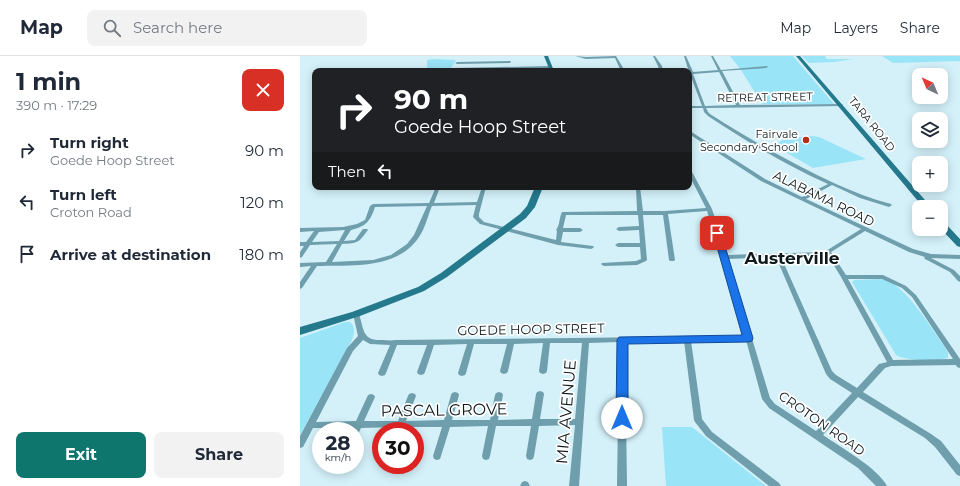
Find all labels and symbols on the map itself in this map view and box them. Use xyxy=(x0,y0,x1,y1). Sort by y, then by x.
north arrow xyxy=(912,68,948,104)
street label: RETREAT STREET xyxy=(717,89,814,105)
street label: TARA ROAD xyxy=(846,94,898,154)
place label: Fairvale Secondary School xyxy=(700,127,798,154)
marker: Fairvale Secondary School xyxy=(801,135,811,145)
street label: ALABAMA ROAD xyxy=(771,167,878,230)
pin xyxy=(700,216,734,250)
district label: Austerville xyxy=(743,248,840,268)
street label: GOEDE HOOP STREET xyxy=(457,320,605,338)
street label: MIA AVENUE xyxy=(552,359,580,465)
street label: CROTON ROAD xyxy=(776,387,869,459)
position arrow xyxy=(601,397,643,439)
street label: PASCAL GROVE xyxy=(380,399,508,421)
speed limit sign: 30 xyxy=(372,422,424,474)

